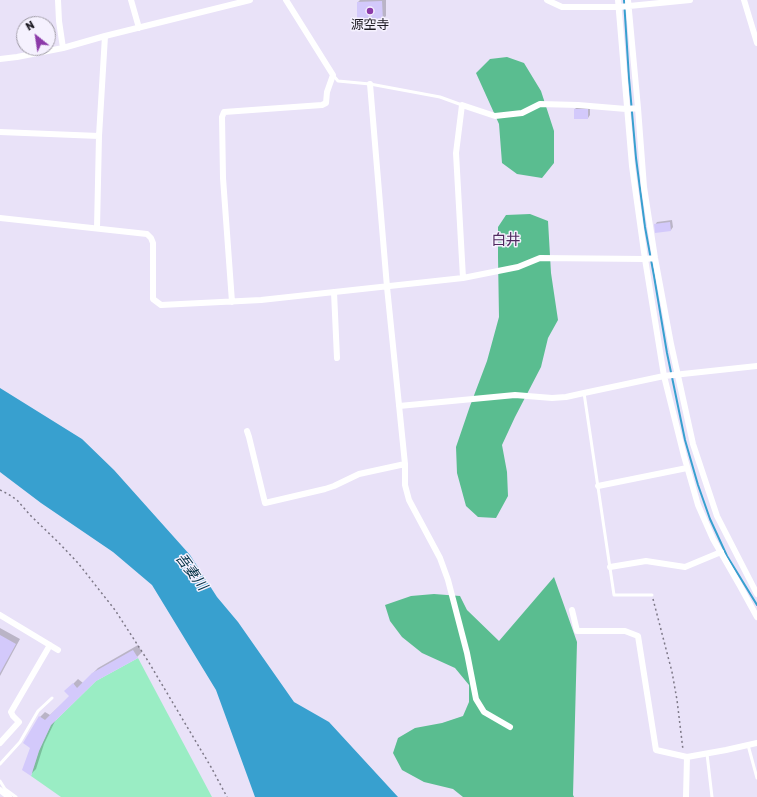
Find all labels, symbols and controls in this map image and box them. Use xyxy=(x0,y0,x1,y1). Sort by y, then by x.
marker: 源空寺 xyxy=(365,6,375,16)
north arrow xyxy=(16,16,56,56)
place label: 源空寺 xyxy=(351,17,389,33)
text: N xyxy=(24,18,37,34)
district label: 白井 xyxy=(491,232,521,250)
water label: 吾妻川 xyxy=(172,550,210,594)

